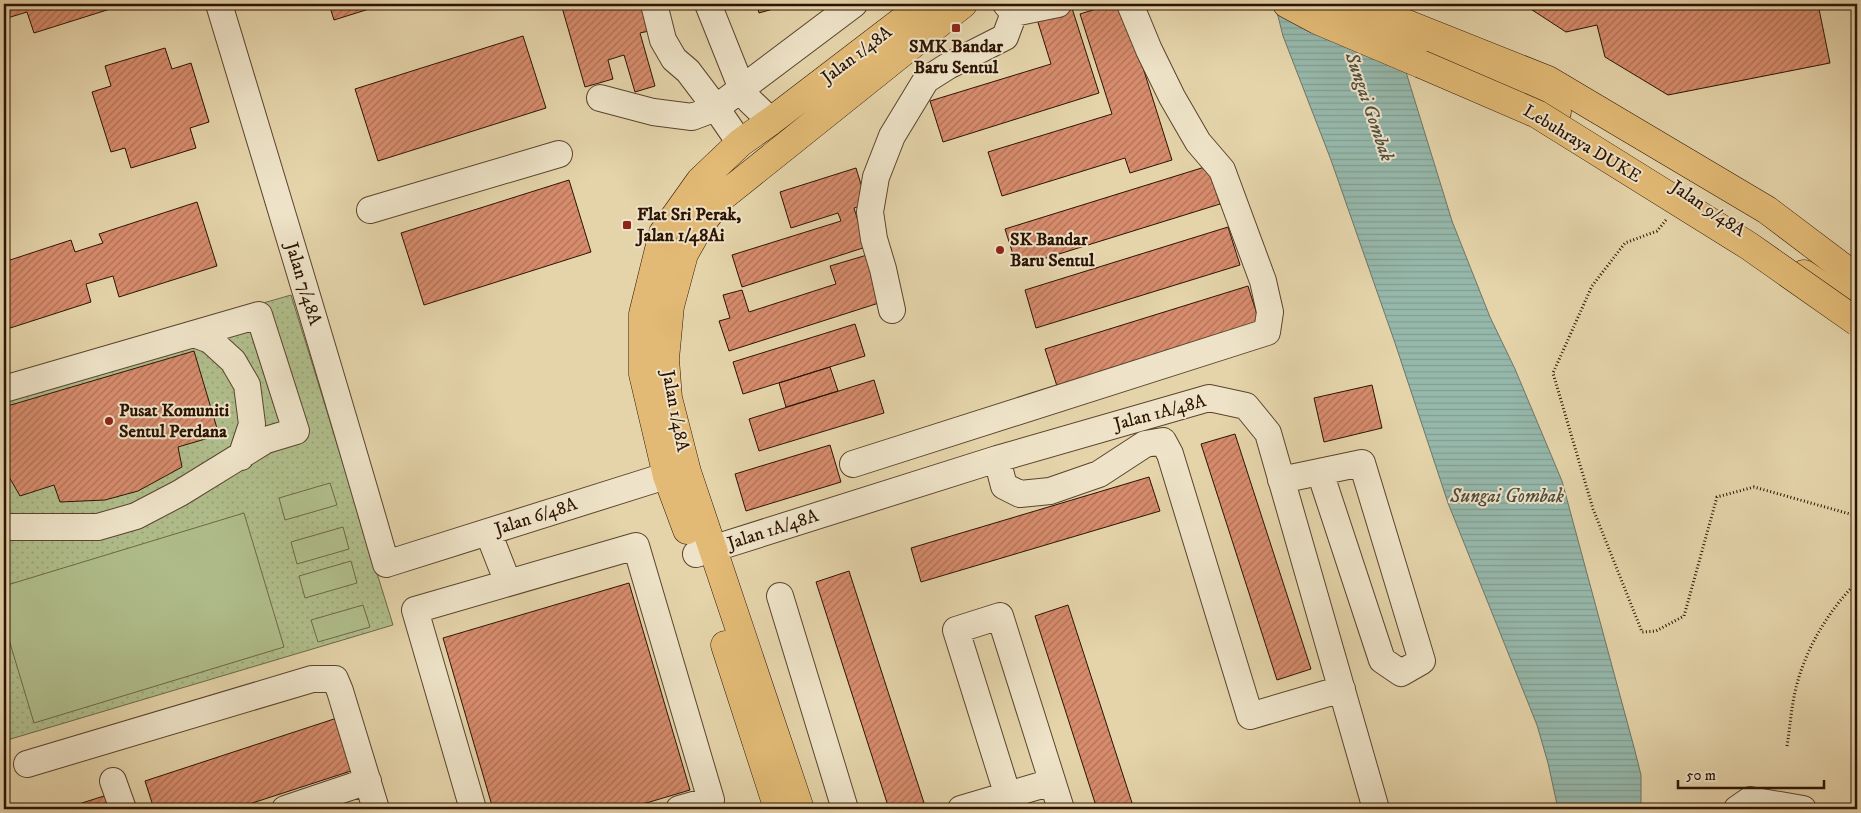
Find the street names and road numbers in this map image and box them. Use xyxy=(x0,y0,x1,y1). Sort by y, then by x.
street label: Jalan 1/48A xyxy=(816,21,897,90)
street label: Lebuhraya DUKE xyxy=(1519,100,1645,188)
street label: Jalan 9/48A xyxy=(1665,175,1750,242)
street label: Jalan 7/48A xyxy=(279,238,326,329)
street label: Jalan 1/48A xyxy=(656,366,694,454)
street label: Jalan 1A/48A xyxy=(1110,390,1209,436)
street label: Jalan 6/48A xyxy=(490,493,581,541)
street label: Jalan 1A/48A xyxy=(723,505,822,556)

